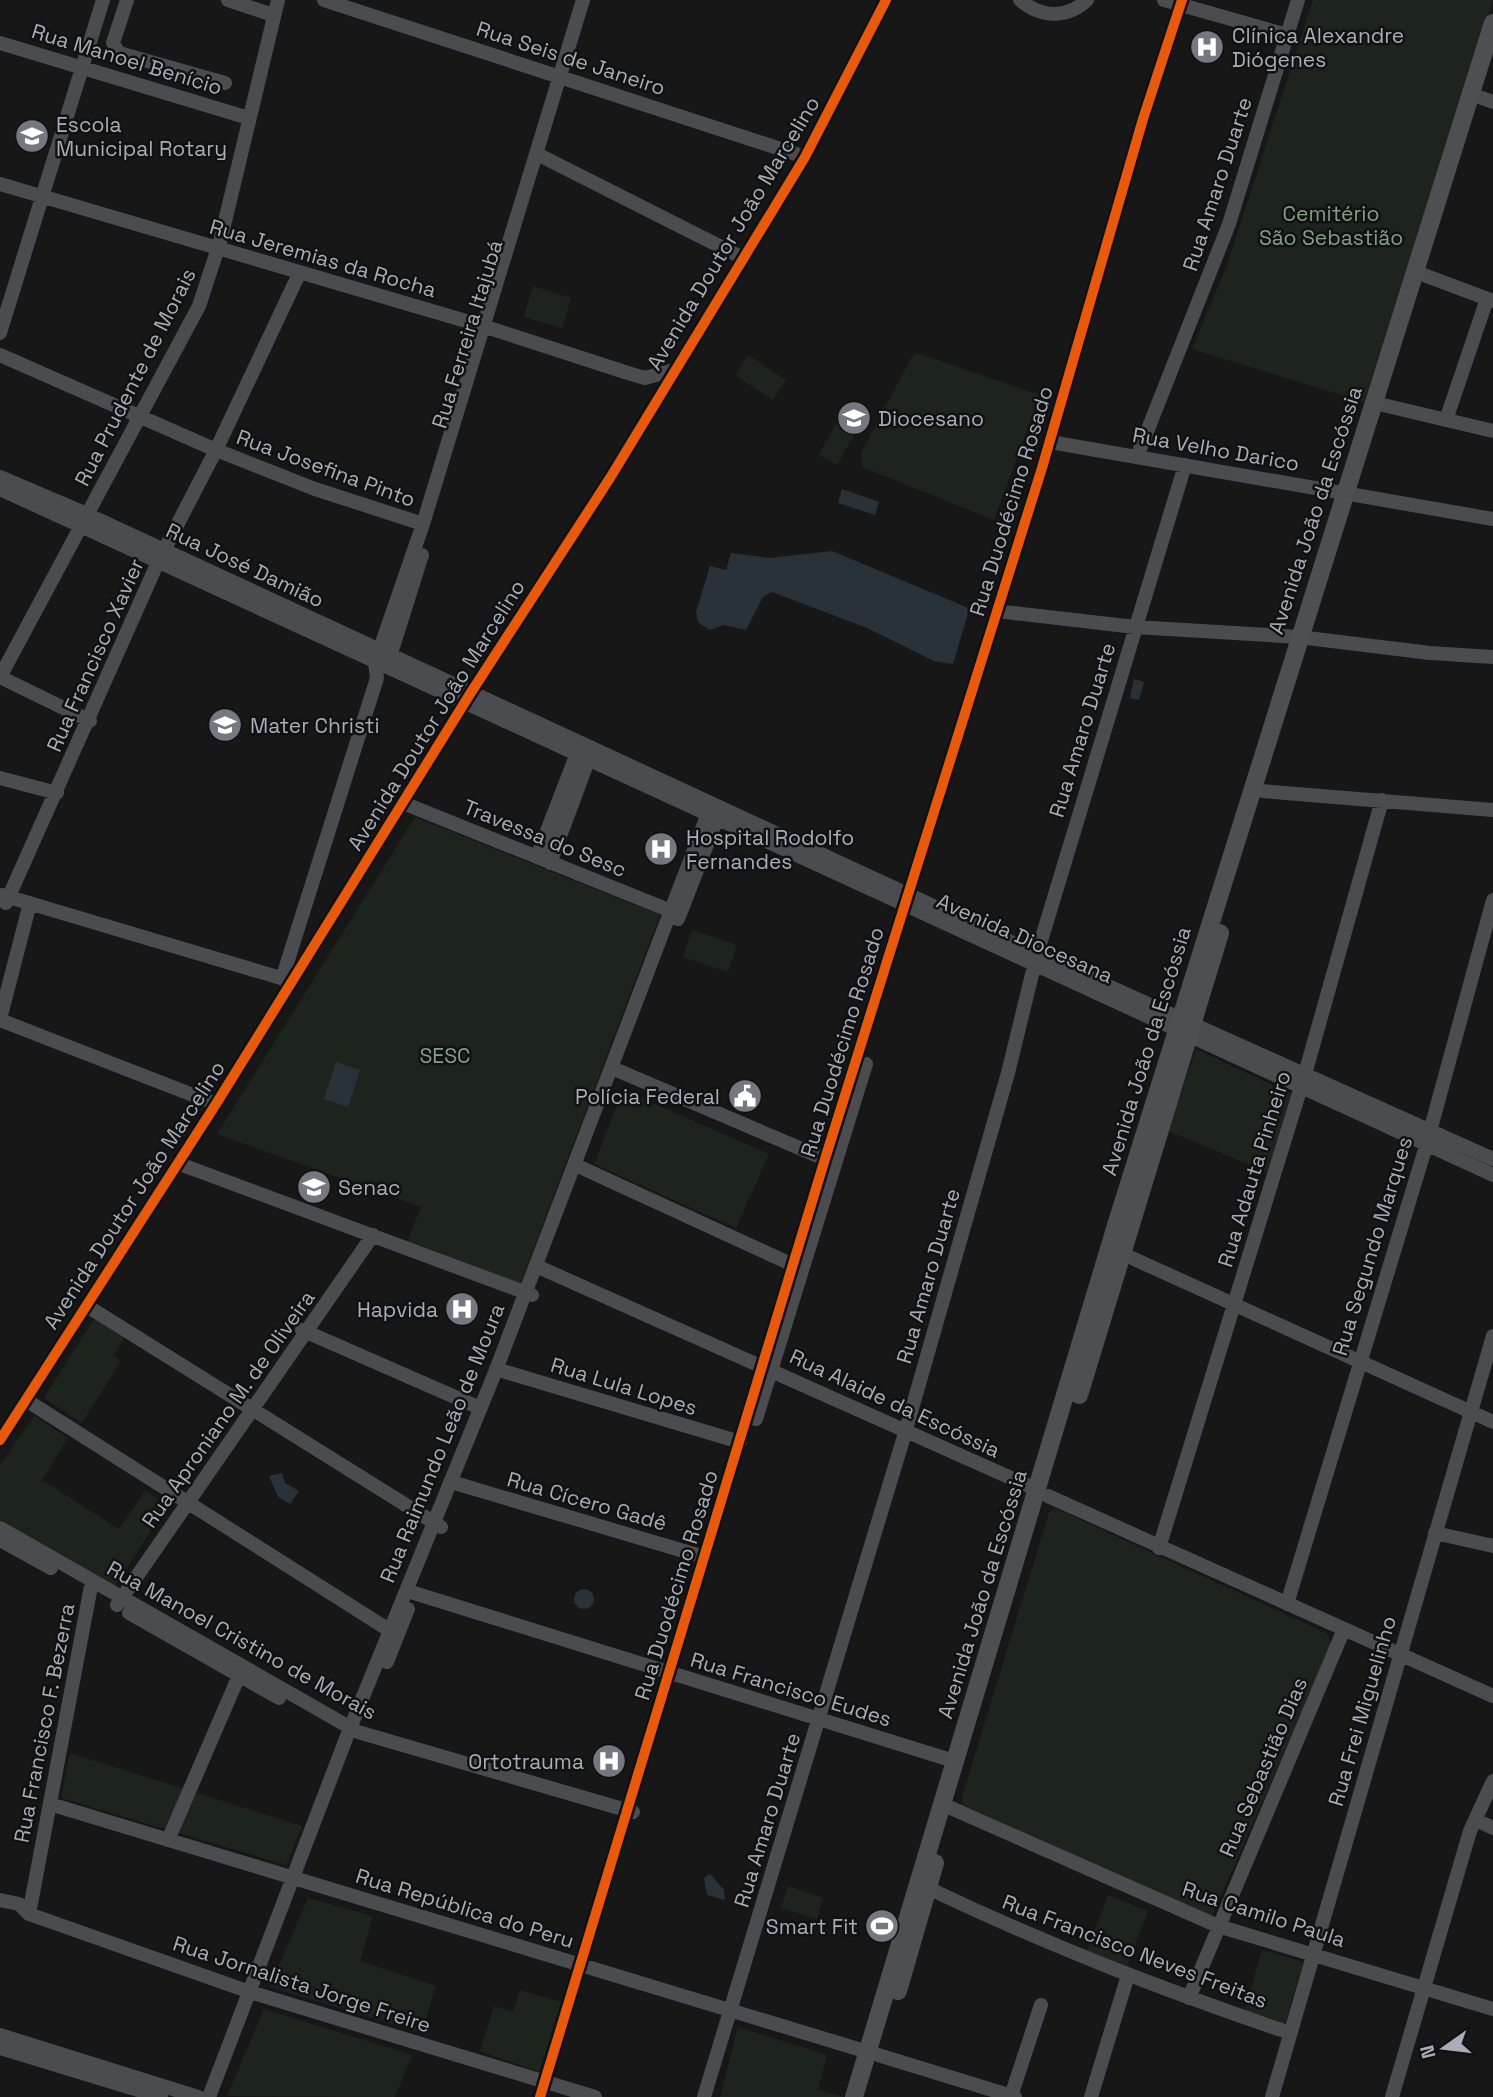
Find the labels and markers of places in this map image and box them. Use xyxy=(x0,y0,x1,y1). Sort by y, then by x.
place label: Clínica Alexandre Diógenes xyxy=(1232,22,1404,73)
hospital icon: Clínica Alexandre Diógenes xyxy=(1188,28,1226,66)
place label: Escola Municipal Rotary xyxy=(56,111,227,162)
school or university icon: Escola Municipal Rotary xyxy=(13,117,51,155)
school or university icon: Diocesano xyxy=(835,399,873,437)
place label: Diocesano xyxy=(878,405,984,432)
school or university icon: Mater Christi xyxy=(206,706,244,744)
place label: Mater Christi xyxy=(250,712,380,739)
place label: Hospital Rodolfo Fernandes xyxy=(686,824,854,875)
hospital icon: Hospital Rodolfo Fernandes xyxy=(642,830,680,868)
public building icon: Polícia Federal xyxy=(726,1077,764,1115)
place label: Polícia Federal xyxy=(575,1083,720,1110)
school or university icon: Senac xyxy=(295,1168,333,1206)
place label: Senac xyxy=(338,1174,401,1201)
hospital icon: Hapvida xyxy=(443,1290,481,1328)
place label: Hapvida xyxy=(357,1296,438,1323)
hospital icon: Ortotrauma xyxy=(590,1742,628,1780)
place label: Ortotrauma xyxy=(468,1748,584,1775)
sports icon: Smart Fit xyxy=(863,1907,901,1945)
place label: Smart Fit xyxy=(766,1913,858,1940)

